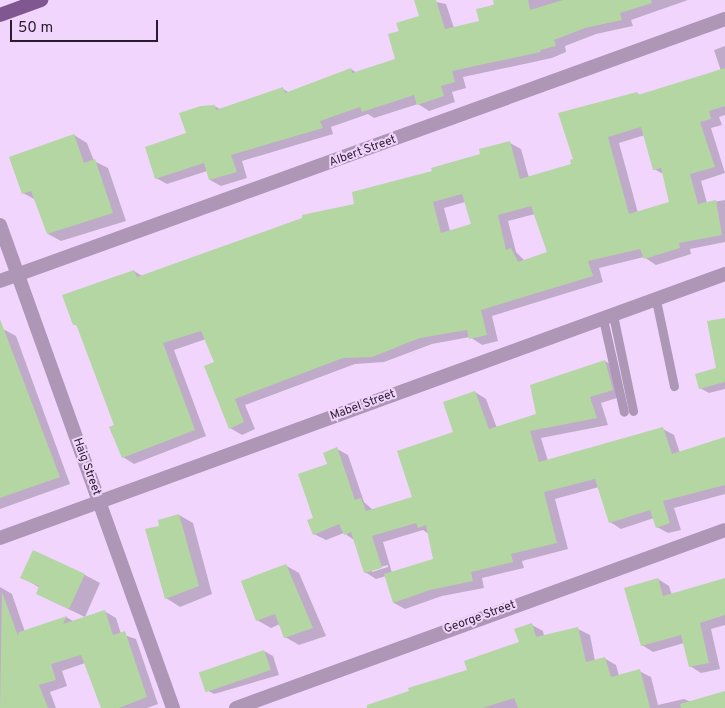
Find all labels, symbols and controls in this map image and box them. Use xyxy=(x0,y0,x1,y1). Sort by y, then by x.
scale bar xyxy=(12,10,160,42)
text: 50 m xyxy=(18,19,53,38)
street label: Albert Street xyxy=(328,133,398,171)
street label: Mabel Street xyxy=(329,388,397,424)
street label: Haig Street xyxy=(69,436,103,498)
street label: George Street xyxy=(442,598,518,638)

